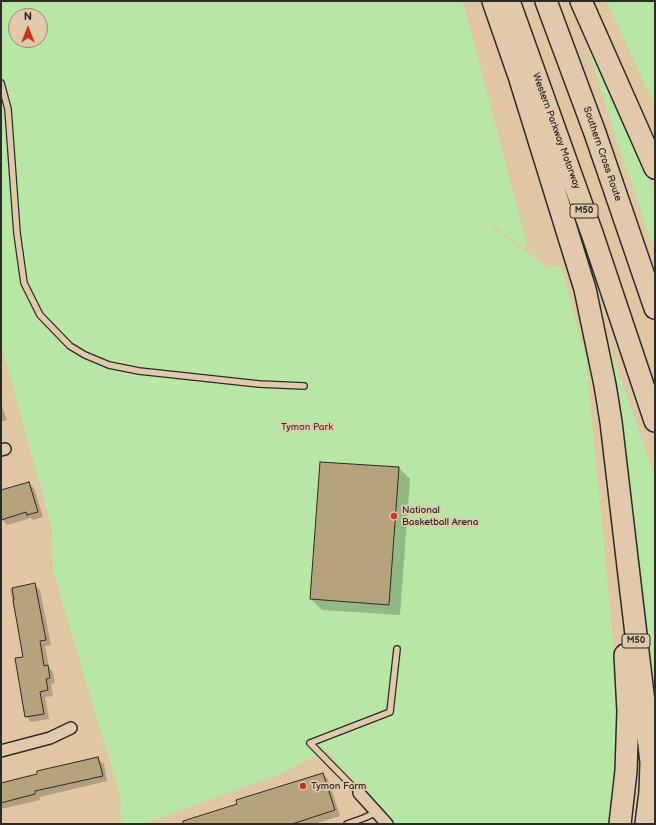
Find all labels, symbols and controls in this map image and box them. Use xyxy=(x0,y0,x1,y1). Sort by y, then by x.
north arrow xyxy=(8,8,48,48)
text: N xyxy=(24,10,32,23)
street label: Western Parkway Motorway xyxy=(529,71,583,191)
street label: Southern Cross Route xyxy=(580,105,624,203)
road number: M50 xyxy=(570,204,598,218)
park label: Tymon Park xyxy=(281,421,333,433)
place label: National Basketball Arena xyxy=(402,504,478,528)
marker: National Basketball Arena xyxy=(389,511,399,521)
road number: M50 xyxy=(622,634,650,648)
place label: Tymon Farm xyxy=(311,780,366,792)
marker: Tymon Farm xyxy=(298,781,308,791)

